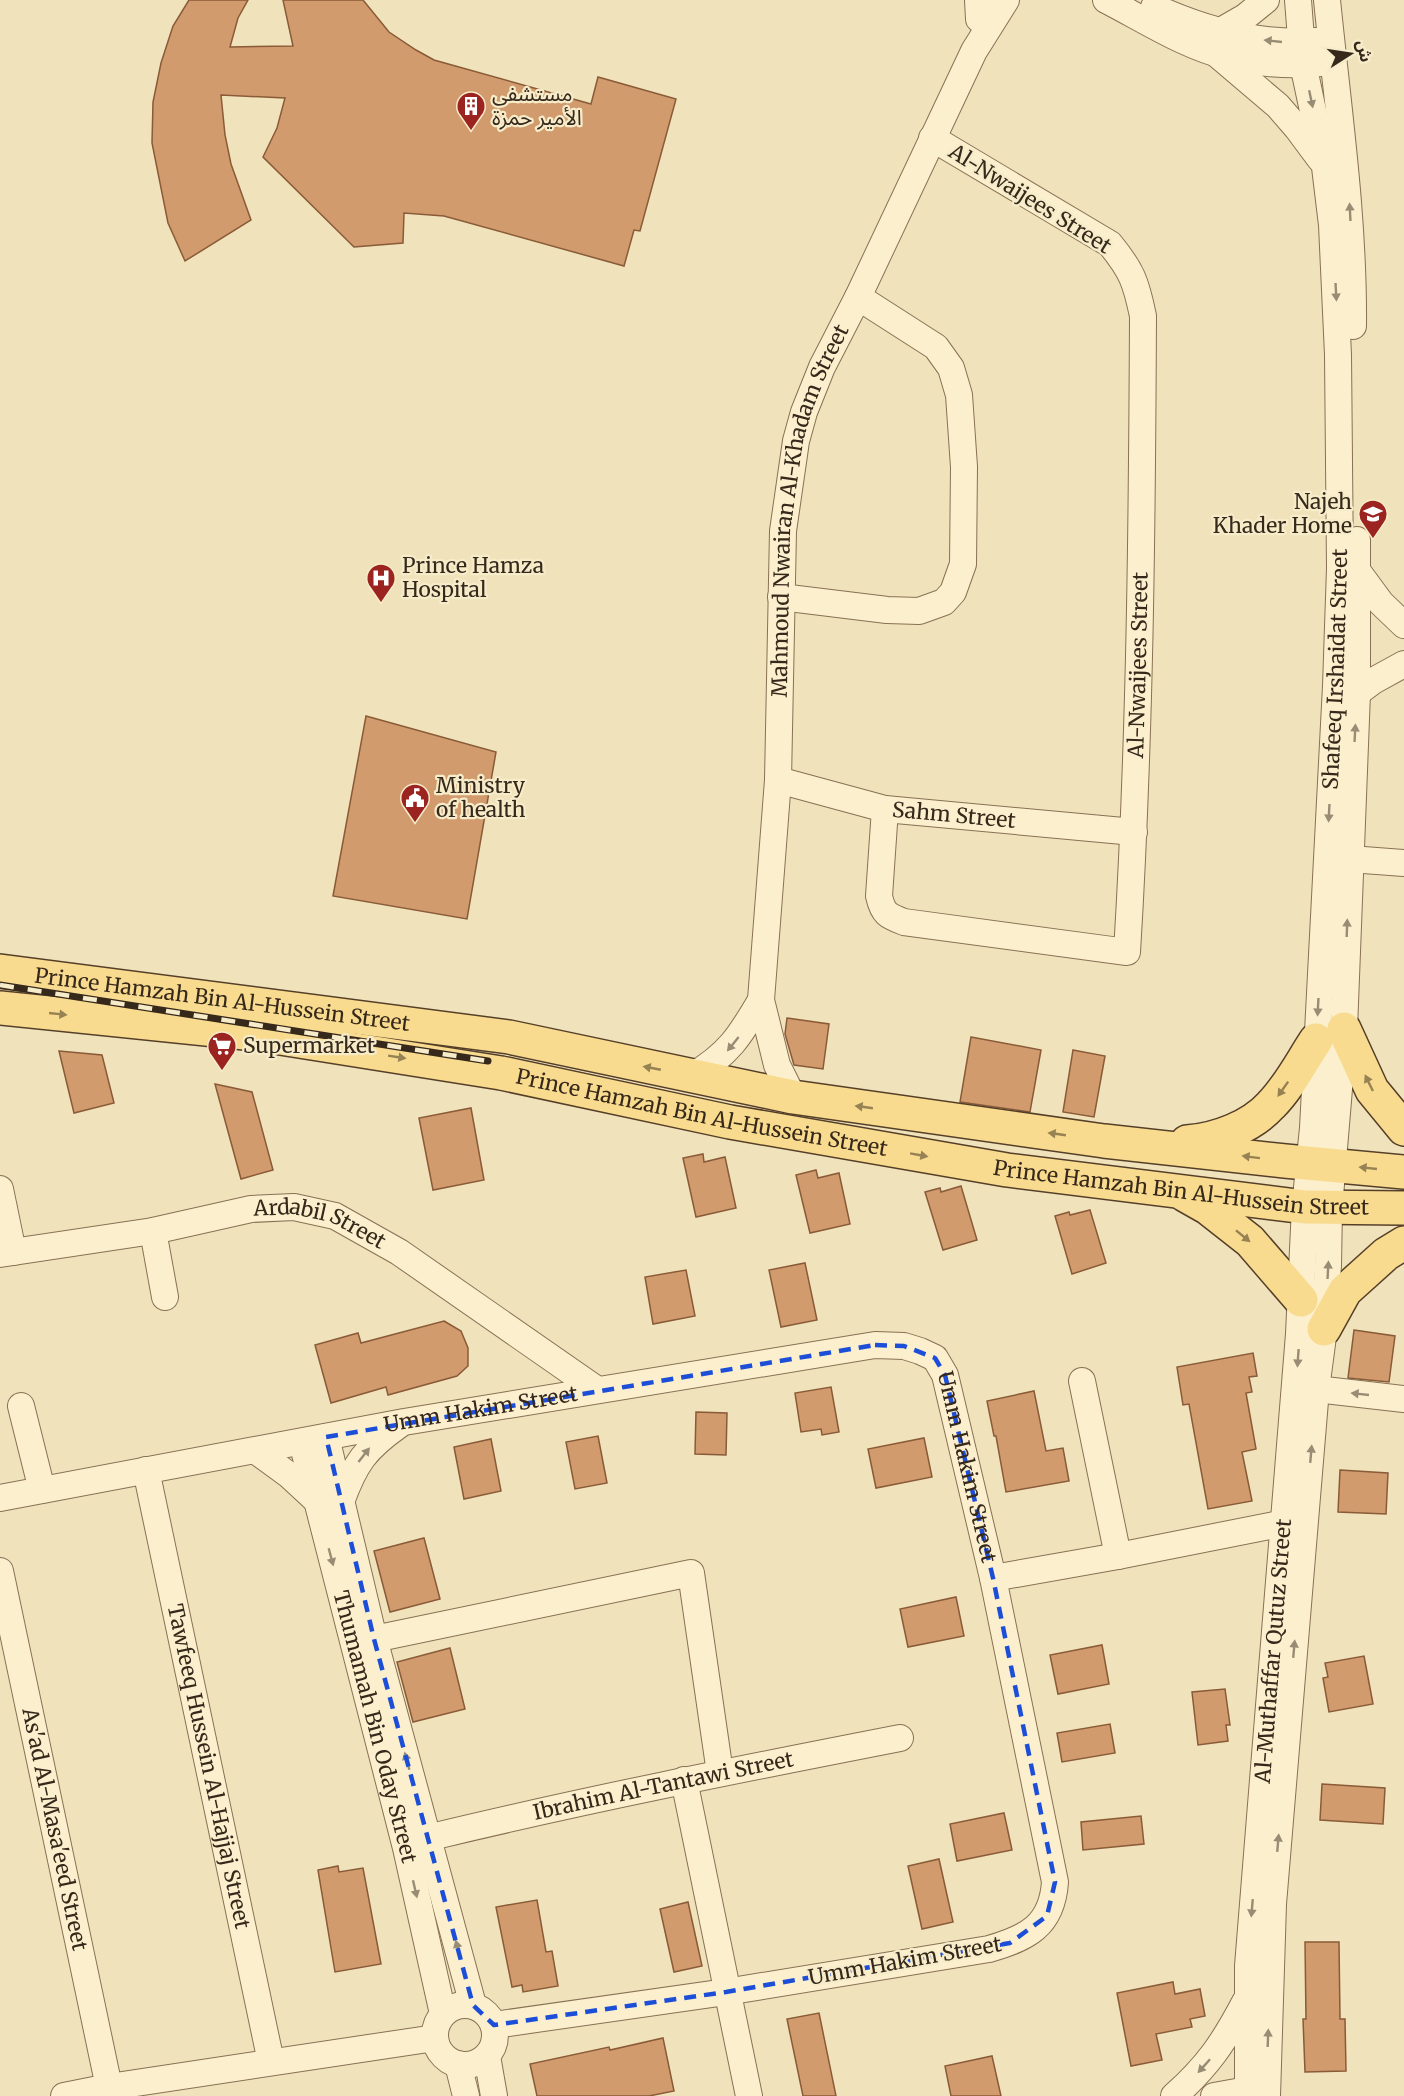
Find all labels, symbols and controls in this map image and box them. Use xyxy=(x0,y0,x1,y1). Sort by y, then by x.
north arrow xyxy=(1320,24,1380,84)
one-way arrow xyxy=(1263,37,1282,46)
text: ش xyxy=(1353,38,1377,64)
place label: مستشفى الأمير حمزة xyxy=(492,80,582,131)
building icon: مستشفى الأمير حمزة xyxy=(455,90,487,132)
one-way arrow xyxy=(1307,90,1316,109)
street label: Al-Nwaijees Street xyxy=(943,137,1116,259)
one-way arrow xyxy=(1345,203,1354,222)
one-way arrow xyxy=(1331,283,1340,302)
street label: Mahmoud Nwairan Al-Khadam Street xyxy=(766,320,855,698)
place label: Najeh Khader Home xyxy=(1213,488,1352,539)
school or university icon: Najeh Khader Home xyxy=(1357,498,1389,540)
street label: Shafeeq Irshaidat Street xyxy=(1317,549,1353,790)
place label: Prince Hamza Hospital xyxy=(402,552,544,603)
hospital icon: Prince Hamza Hospital xyxy=(365,562,397,604)
street label: Al-Nwaijees Street xyxy=(1122,572,1154,760)
one-way arrow xyxy=(1351,724,1360,743)
place label: Ministry of health xyxy=(436,772,526,823)
public building icon: Ministry of health xyxy=(399,782,431,824)
street label: Sahm Street xyxy=(891,796,1017,834)
one-way arrow xyxy=(1325,803,1334,822)
one-way arrow xyxy=(1343,919,1352,938)
street label: Prince Hamzah Bin Al-Hussein Street xyxy=(33,962,411,1037)
one-way arrow xyxy=(1313,998,1323,1017)
one-way arrow xyxy=(49,1009,68,1019)
supermarket icon: Supermarket xyxy=(206,1030,238,1072)
place label: Supermarket xyxy=(243,1032,375,1059)
one-way arrow xyxy=(727,1036,740,1051)
one-way arrow xyxy=(388,1052,407,1061)
street label: Prince Hamzah Bin Al-Hussein Street xyxy=(513,1063,890,1162)
one-way arrow xyxy=(642,1063,661,1072)
one-way arrow xyxy=(1365,1074,1374,1091)
one-way arrow xyxy=(1277,1080,1289,1096)
one-way arrow xyxy=(854,1103,873,1112)
one-way arrow xyxy=(1047,1130,1066,1139)
one-way arrow xyxy=(910,1151,929,1160)
one-way arrow xyxy=(1241,1152,1260,1162)
street label: Prince Hamzah Bin Al-Hussein Street xyxy=(991,1154,1369,1221)
one-way arrow xyxy=(1359,1163,1378,1173)
street label: Ardabil Street xyxy=(252,1192,391,1255)
one-way arrow xyxy=(1235,1229,1251,1242)
one-way arrow xyxy=(1323,1261,1332,1280)
one-way arrow xyxy=(1293,1349,1302,1368)
street label: Umm Hakim Street xyxy=(932,1368,1003,1565)
street label: Umm Hakim Street xyxy=(382,1380,580,1438)
one-way arrow xyxy=(1351,1389,1370,1398)
one-way arrow xyxy=(1306,1445,1316,1464)
one-way arrow xyxy=(358,1447,371,1463)
street label: Al-Muthaffar Qutuz Street xyxy=(1249,1518,1297,1785)
one-way arrow xyxy=(327,1548,336,1566)
street label: Thumamah Bin Oday Street xyxy=(328,1587,423,1866)
street label: Tawfeeq Hussein Al-Hajjaj Street xyxy=(162,1601,257,1931)
one-way arrow xyxy=(1289,1639,1299,1658)
street label: As'ad Al-Masa'eed Street xyxy=(16,1704,94,1953)
street label: Ibrahim Al-Tantawi Street xyxy=(530,1745,796,1826)
one-way arrow xyxy=(401,1752,411,1770)
one-way arrow xyxy=(1273,1833,1283,1852)
one-way arrow xyxy=(410,1879,420,1898)
one-way arrow xyxy=(1248,1899,1257,1918)
street label: Umm Hakim Street xyxy=(806,1930,1004,1991)
one-way arrow xyxy=(452,1940,462,1958)
one-way arrow xyxy=(1264,2028,1273,2047)
one-way arrow xyxy=(1198,2058,1211,2073)

